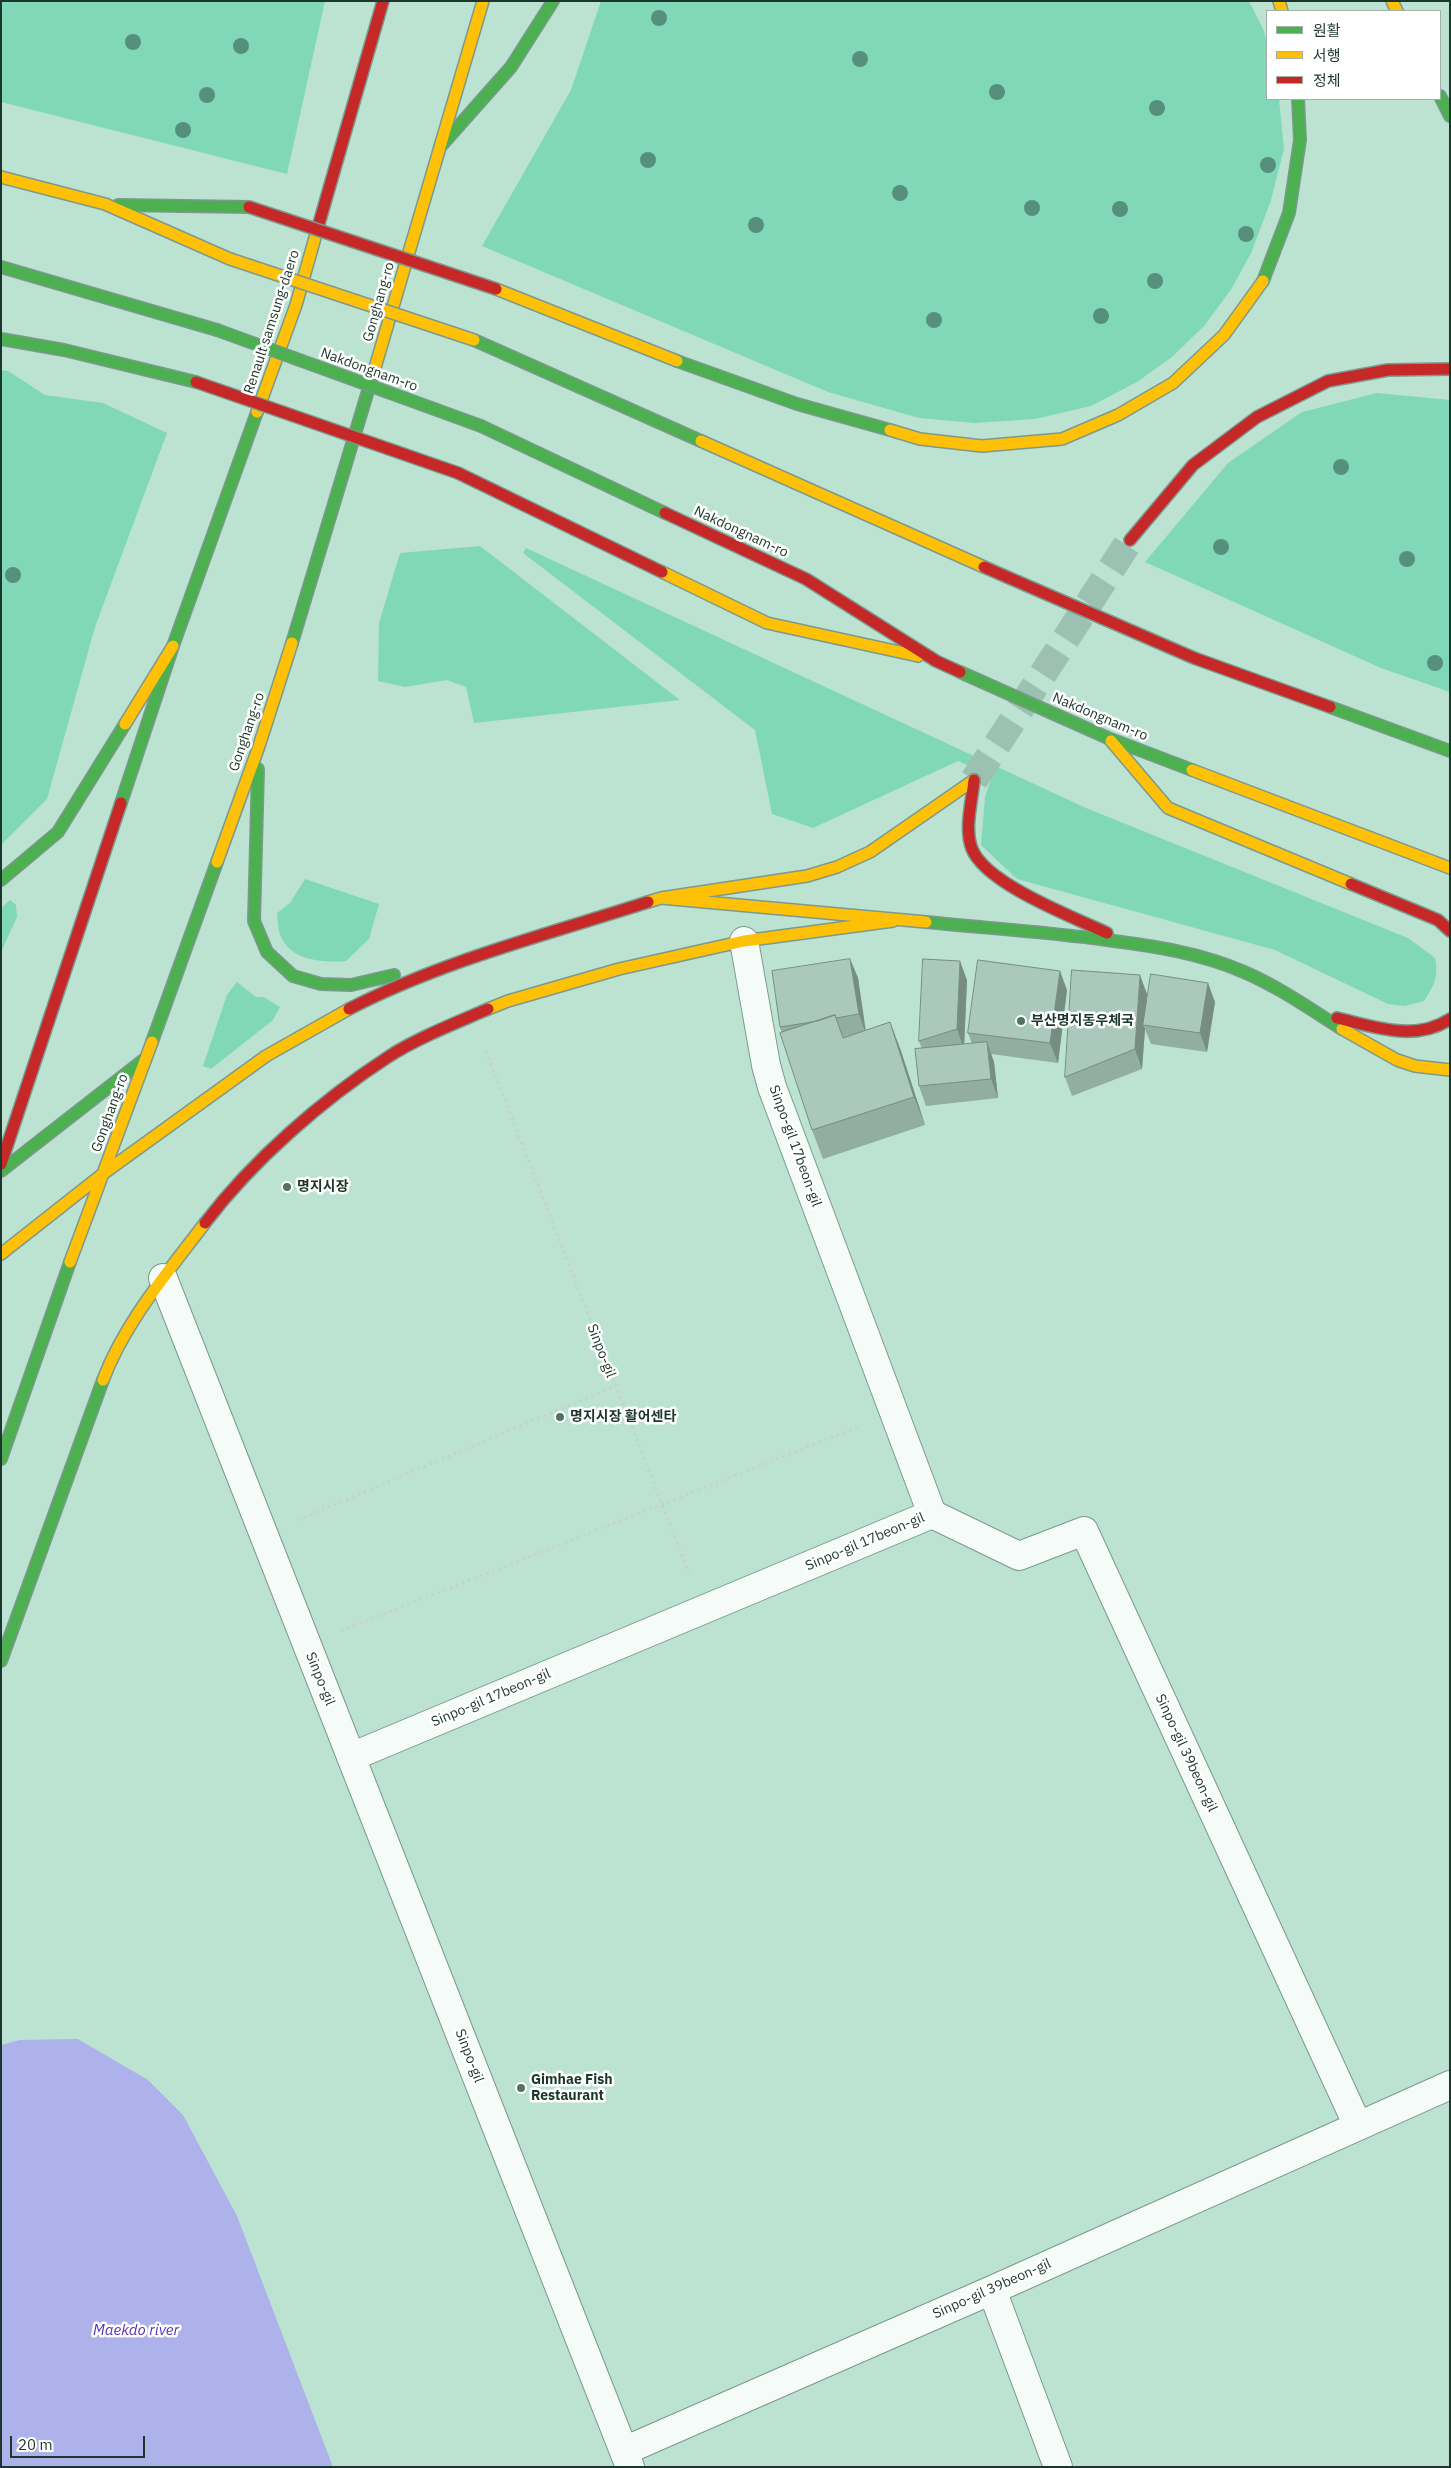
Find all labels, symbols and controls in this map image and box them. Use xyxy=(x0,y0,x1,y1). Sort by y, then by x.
legend xyxy=(1266,10,1441,100)
text: 원활 xyxy=(1313,21,1341,40)
text: 서행 xyxy=(1313,46,1341,65)
text: 정체 xyxy=(1313,71,1341,90)
street label: Renault samsung-daero xyxy=(241,248,303,396)
street label: Gonghang-ro xyxy=(360,260,398,344)
street label: Nakdongnam-ro xyxy=(318,345,420,395)
street label: Nakdongnam-ro xyxy=(691,503,791,561)
street label: Nakdongnam-ro xyxy=(1050,689,1150,745)
street label: Gonghang-ro xyxy=(226,690,268,774)
place label: 부산명지동우체국 xyxy=(1031,1013,1134,1029)
marker: 부산명지동우체국 xyxy=(1015,1015,1027,1027)
street label: Gonghang-ro xyxy=(88,1072,132,1154)
street label: Sinpo-gil 17beon-gil xyxy=(765,1083,825,1209)
place label: 명지시장 xyxy=(297,1179,349,1195)
marker: 명지시장 xyxy=(281,1181,293,1193)
street label: Sinpo-gil xyxy=(583,1322,619,1380)
place label: 명지시장 활어센타 xyxy=(570,1409,676,1425)
marker: 명지시장 활어센타 xyxy=(554,1411,566,1423)
street label: Sinpo-gil 17beon-gil xyxy=(803,1509,927,1575)
street label: Sinpo-gil xyxy=(302,1650,338,1708)
street label: Sinpo-gil 17beon-gil xyxy=(429,1665,553,1731)
street label: Sinpo-gil 39beon-gil xyxy=(1151,1691,1221,1815)
street label: Sinpo-gil xyxy=(451,2027,487,2085)
place label: Gimhae Fish Restaurant xyxy=(531,2072,613,2104)
marker: Gimhae Fish Restaurant xyxy=(515,2082,527,2094)
street label: Sinpo-gil 39beon-gil xyxy=(930,2255,1054,2323)
water label: Maekdo river xyxy=(93,2322,179,2340)
scale bar xyxy=(12,2426,148,2458)
text: 20 m xyxy=(18,2435,53,2454)

